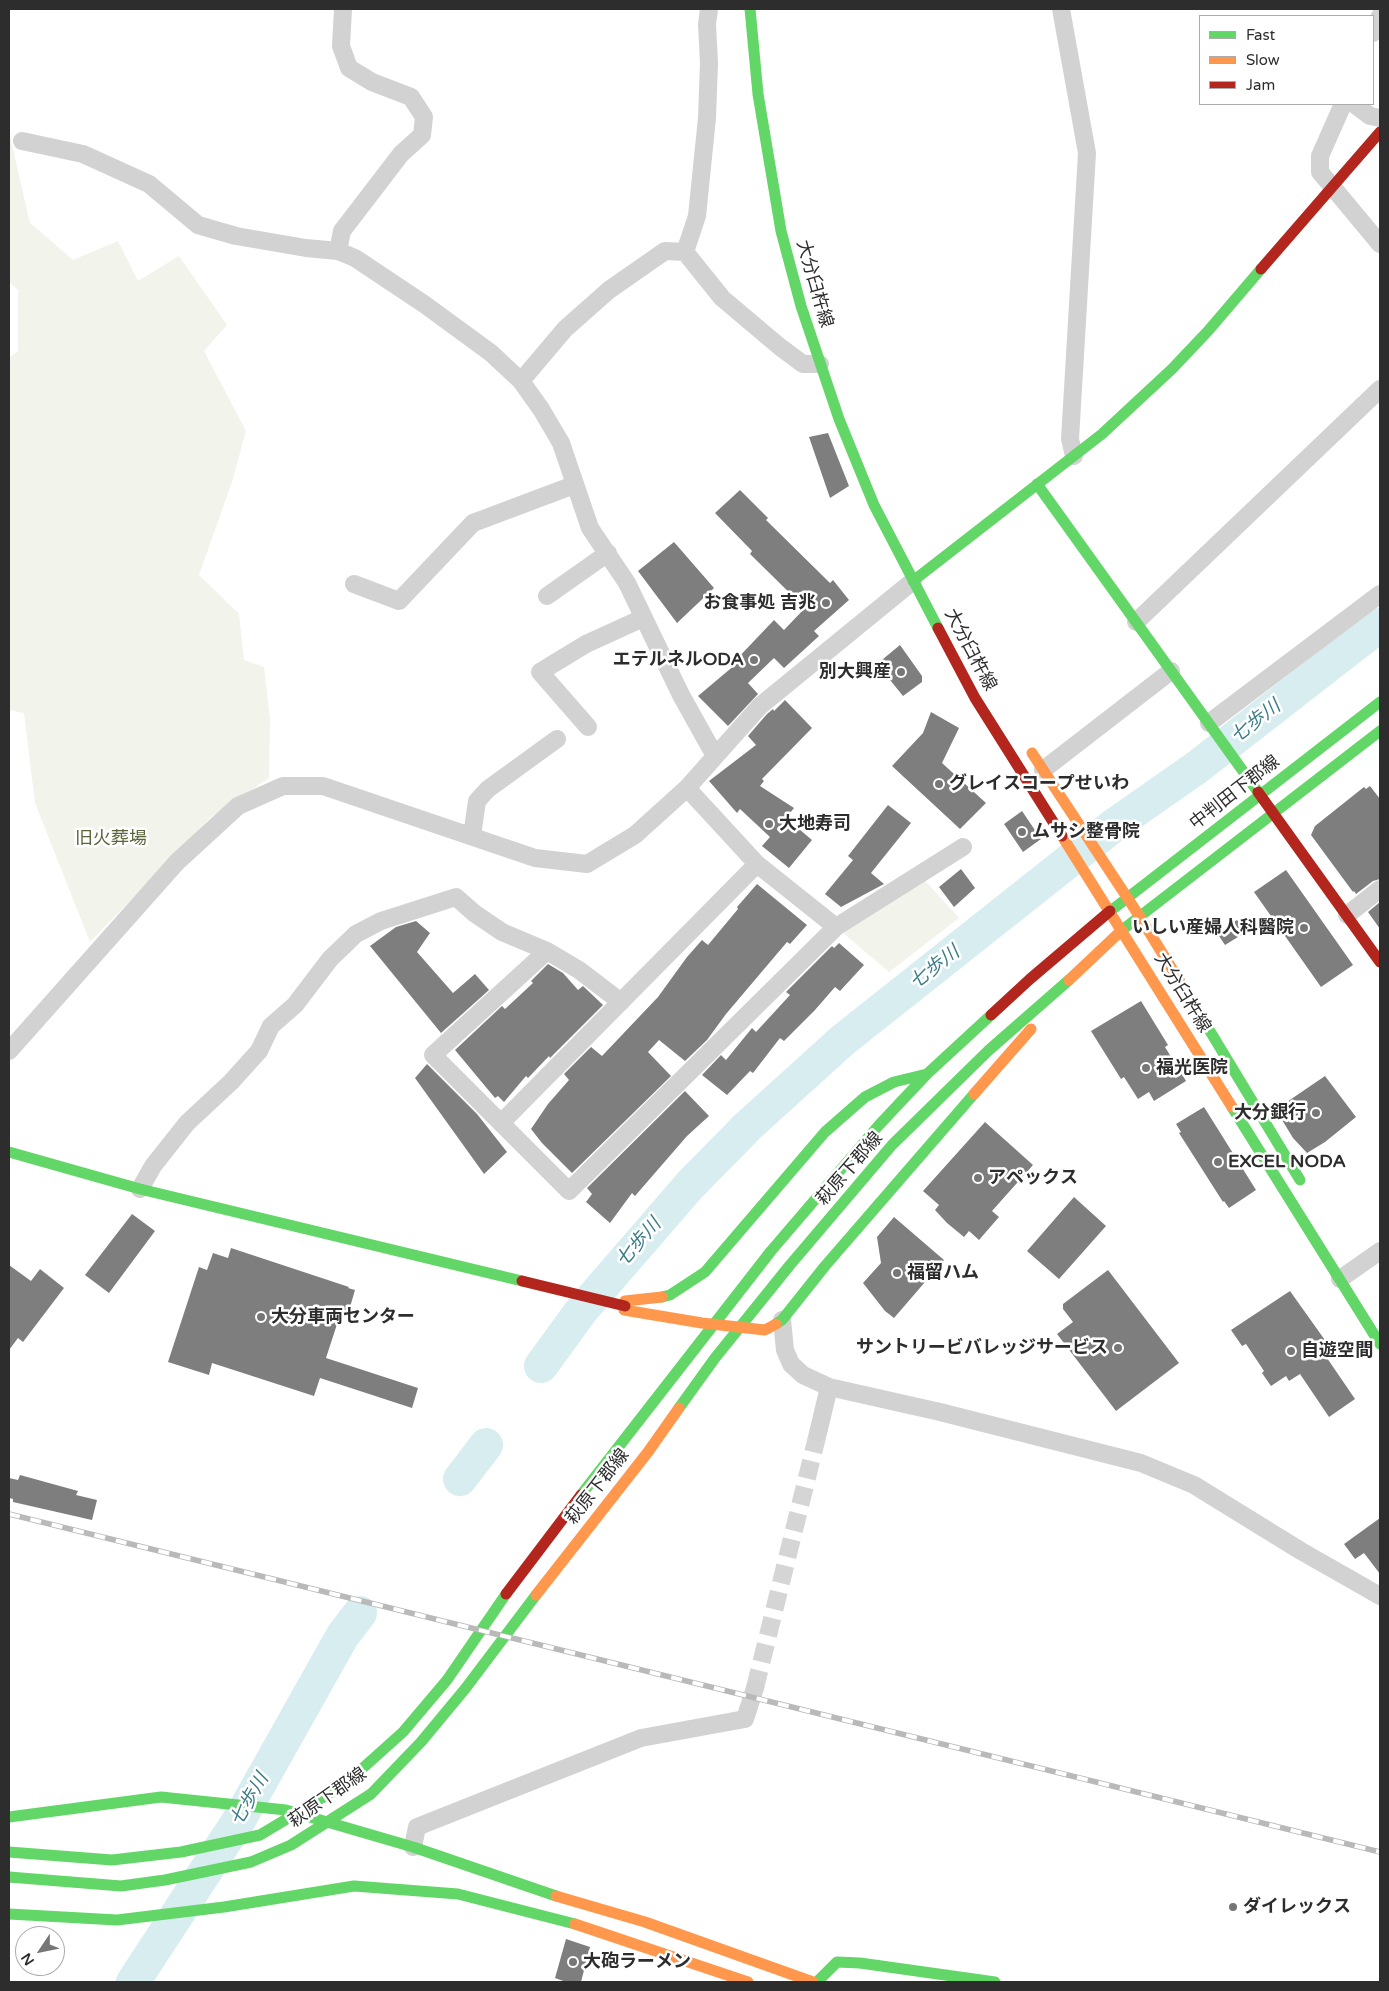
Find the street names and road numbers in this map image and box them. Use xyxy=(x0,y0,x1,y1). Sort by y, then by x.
street label: 大分臼杵線 xyxy=(791,238,837,330)
street label: 大分臼杵線 xyxy=(939,605,1001,695)
street label: 中判田下郡線 xyxy=(1186,751,1284,835)
street label: 大分臼杵線 xyxy=(1149,949,1215,1037)
street label: 萩原下郡線 xyxy=(812,1128,888,1210)
street label: 萩原下郡線 xyxy=(562,1445,634,1529)
street label: 萩原下郡線 xyxy=(285,1763,371,1833)

